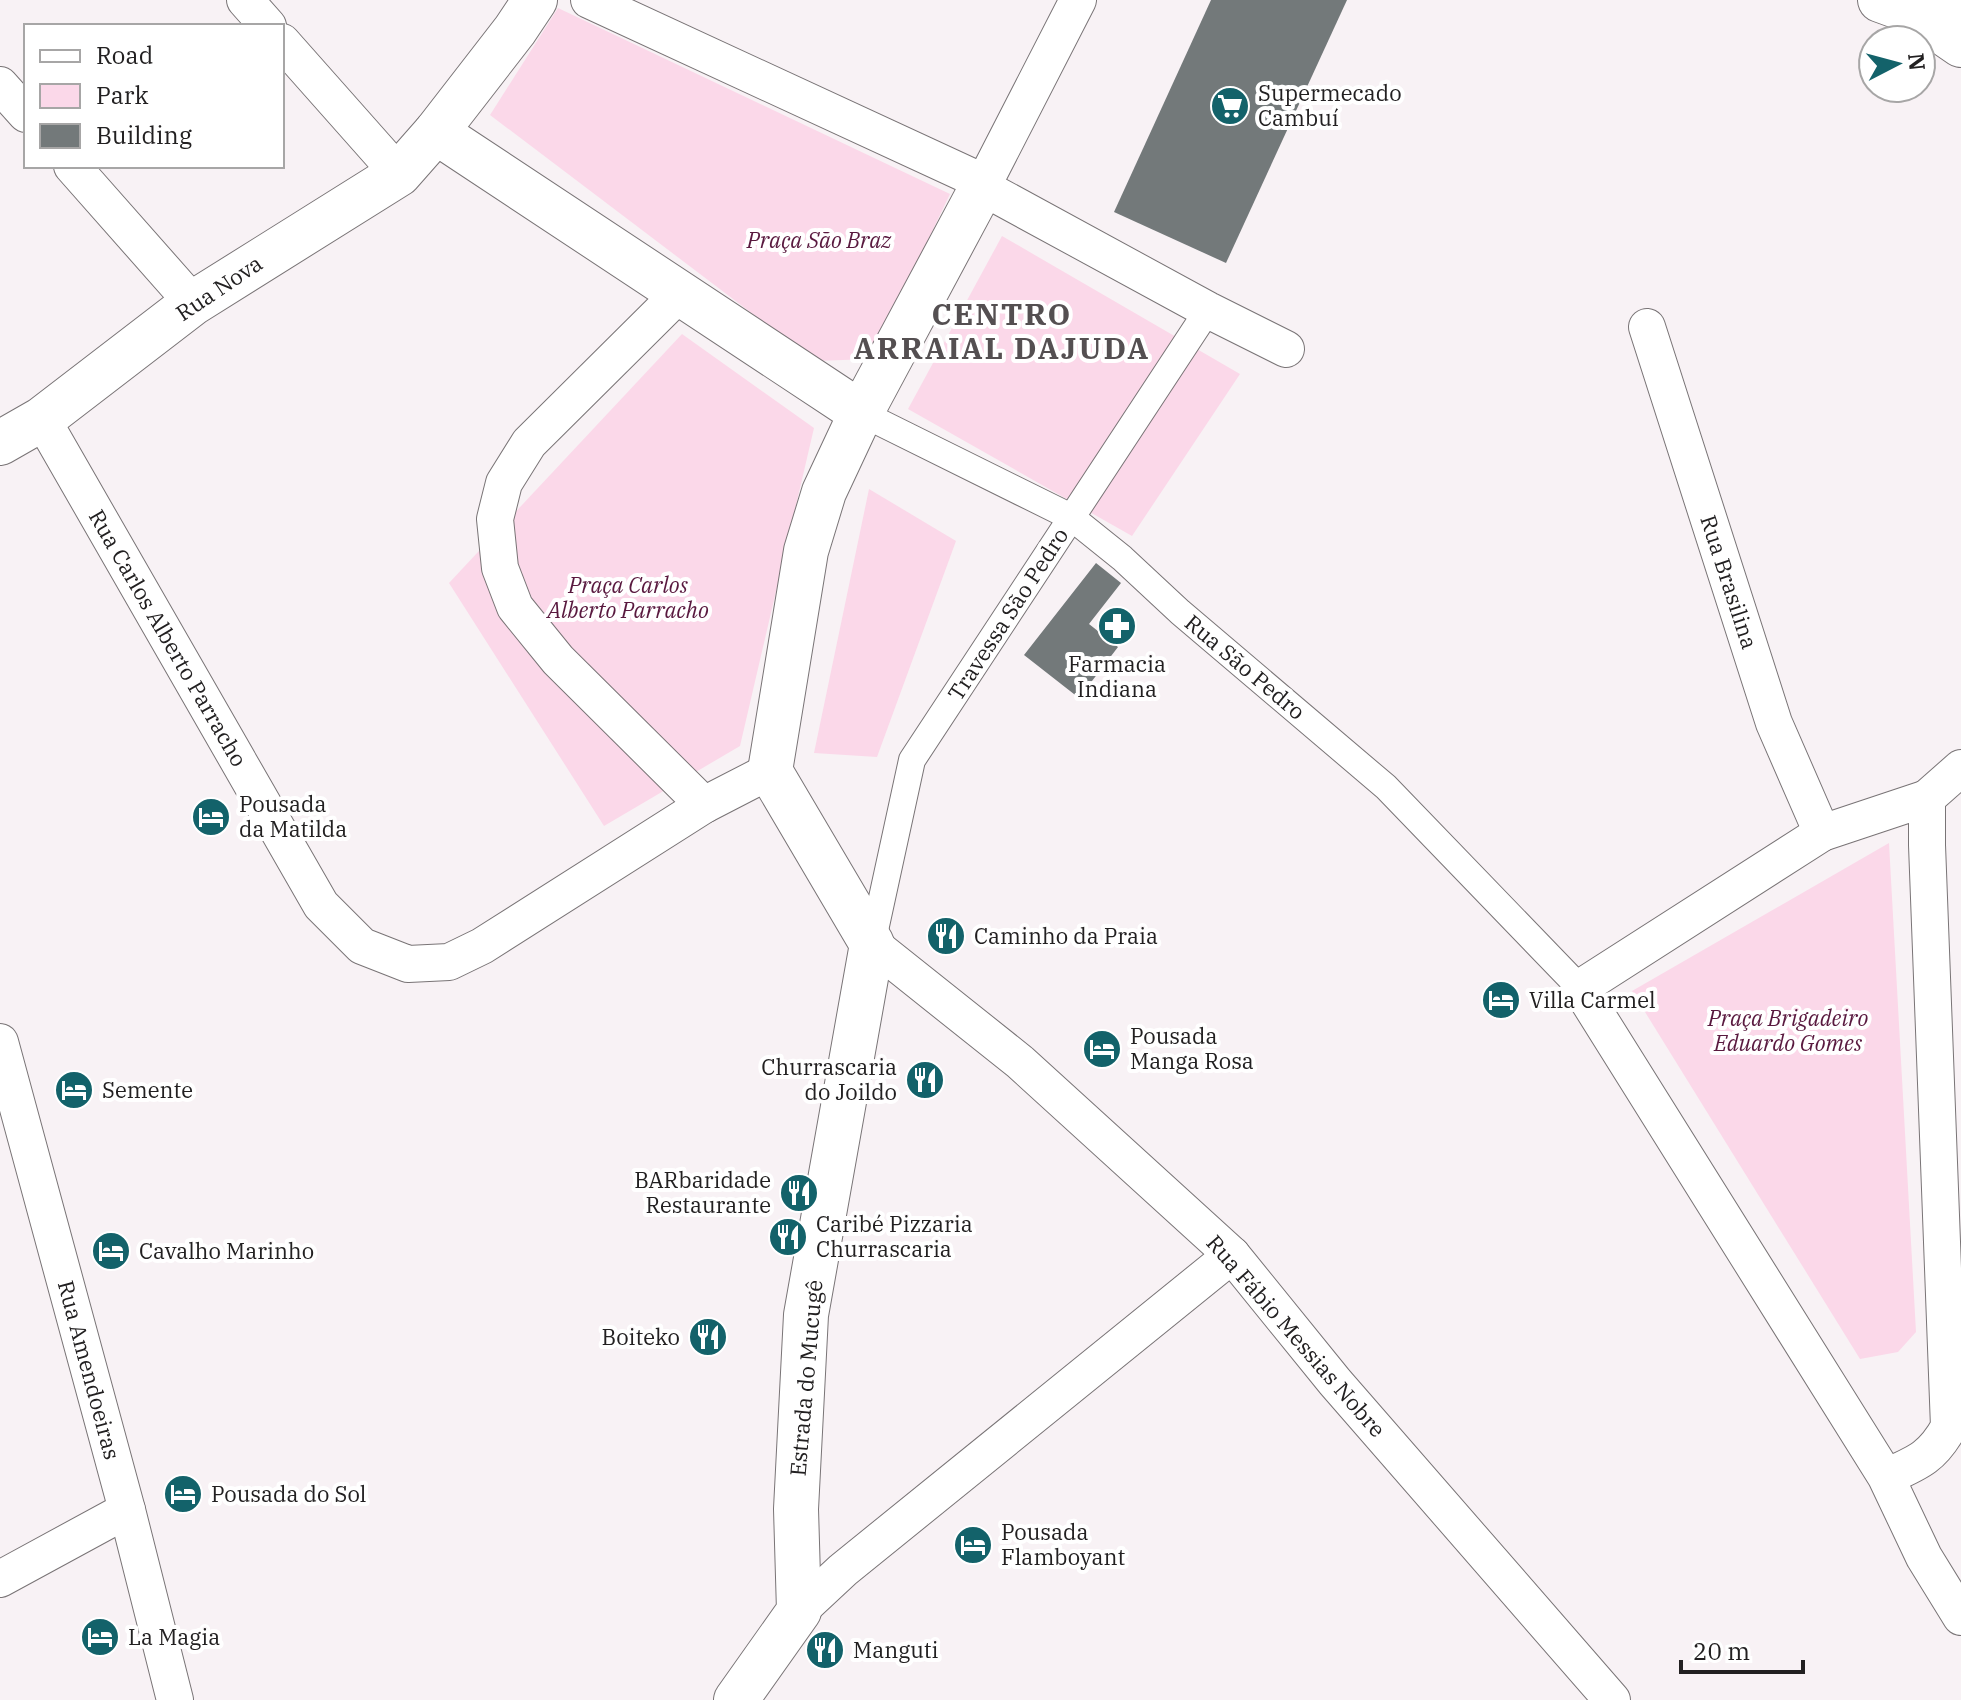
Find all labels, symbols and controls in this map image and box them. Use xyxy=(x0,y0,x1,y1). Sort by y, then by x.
legend xyxy=(24,24,284,168)
north arrow xyxy=(1857,24,1937,104)
text: Road xyxy=(96,39,153,71)
text: N xyxy=(1902,52,1933,72)
place label: Supermecado Cambuí xyxy=(1258,78,1402,132)
text: Park xyxy=(96,79,148,111)
supermarket icon: Supermecado Cambuí xyxy=(1209,85,1251,127)
text: Building xyxy=(96,119,192,151)
park label: Praça São Braz xyxy=(746,225,892,254)
street label: Rua Nova xyxy=(170,248,267,327)
district label: CENTRO ARRAIAL DAJUDA xyxy=(854,294,1150,367)
street label: Rua Carlos Alberto Parracho xyxy=(83,504,254,772)
street label: Rua Brasilina xyxy=(1694,511,1765,653)
street label: Travessa São Pedro xyxy=(941,522,1074,706)
park label: Praça Carlos Alberto Parracho xyxy=(545,570,709,624)
pharmacy icon: Farmacia Indiana xyxy=(1096,605,1138,647)
street label: Rua São Pedro xyxy=(1179,608,1312,726)
place label: Farmacia Indiana xyxy=(1068,649,1166,703)
place label: Pousada da Matilda xyxy=(239,789,347,843)
hotel icon: Pousada da Matilda xyxy=(190,796,232,838)
restaurant icon: Caminho da Praia xyxy=(925,915,967,957)
place label: Caminho da Praia xyxy=(974,921,1158,950)
hotel icon: Villa Carmel xyxy=(1480,979,1522,1021)
place label: Villa Carmel xyxy=(1529,985,1656,1014)
park label: Praça Brigadeiro Eduardo Gomes xyxy=(1707,1003,1868,1057)
place label: Pousada Manga Rosa xyxy=(1130,1021,1254,1075)
hotel icon: Pousada Manga Rosa xyxy=(1081,1028,1123,1070)
place label: Churrascaria do Joildo xyxy=(761,1052,897,1106)
restaurant icon: Churrascaria do Joildo xyxy=(904,1059,946,1101)
hotel icon: Semente xyxy=(53,1069,95,1111)
place label: Semente xyxy=(102,1075,193,1104)
place label: BARbaridade Restaurante xyxy=(634,1165,771,1219)
restaurant icon: BARbaridade Restaurante xyxy=(778,1172,820,1214)
place label: Caribé Pizzaria Churrascaria xyxy=(816,1209,973,1263)
restaurant icon: Caribé Pizzaria Churrascaria xyxy=(767,1216,809,1258)
street label: Rua Fábio Messias Nobre xyxy=(1201,1228,1392,1443)
hotel icon: Cavalho Marinho xyxy=(90,1230,132,1272)
place label: Cavalho Marinho xyxy=(139,1236,314,1265)
street label: Rua Amendoeiras xyxy=(52,1277,127,1463)
street label: Estrada do Mucugê xyxy=(782,1279,829,1477)
restaurant icon: Boiteko xyxy=(687,1316,729,1358)
place label: Boiteko xyxy=(601,1322,680,1351)
hotel icon: Pousada do Sol xyxy=(162,1473,204,1515)
place label: Pousada do Sol xyxy=(211,1479,366,1508)
place label: Pousada Flamboyant xyxy=(1001,1517,1126,1571)
hotel icon: Pousada Flamboyant xyxy=(952,1524,994,1566)
hotel icon: La Magia xyxy=(79,1616,121,1658)
place label: La Magia xyxy=(128,1622,220,1651)
scale bar xyxy=(1681,1624,1803,1674)
restaurant icon: Manguti xyxy=(804,1629,846,1671)
place label: Manguti xyxy=(853,1635,939,1664)
text: 20 m xyxy=(1693,1635,1750,1667)

